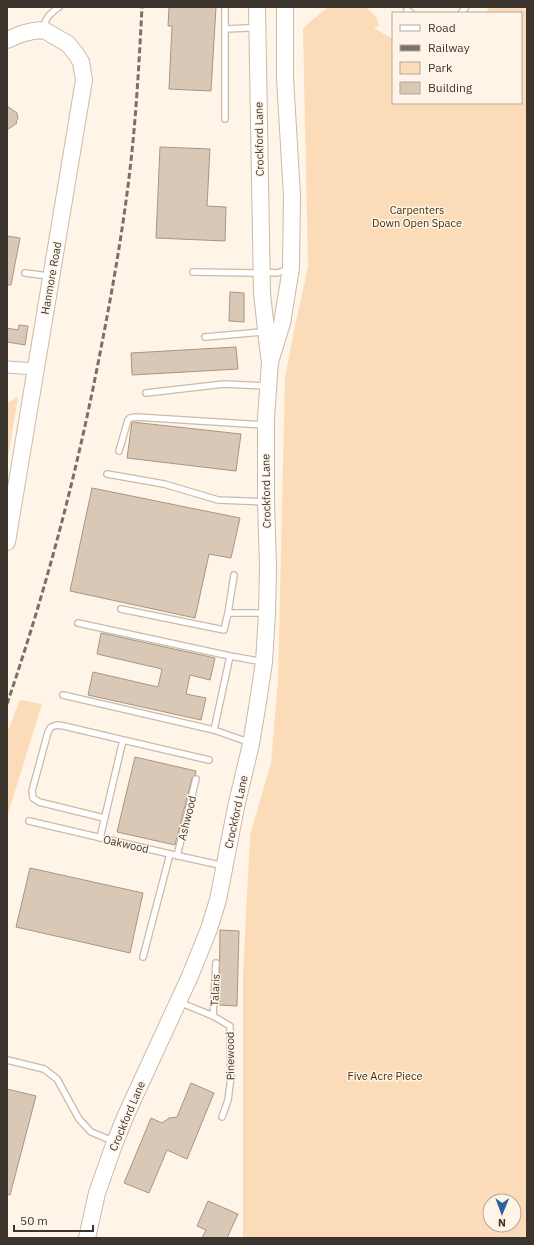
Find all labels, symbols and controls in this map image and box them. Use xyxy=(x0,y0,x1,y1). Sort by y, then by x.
legend xyxy=(392,12,522,104)
text: Road xyxy=(428,20,456,35)
text: Railway xyxy=(428,40,470,55)
text: Park xyxy=(428,60,453,75)
text: Building xyxy=(428,80,473,95)
street label: Crockford Lane xyxy=(251,102,267,176)
park label: Carpenters Down Open Space xyxy=(372,203,462,230)
street label: Hanmore Road xyxy=(38,241,64,315)
street label: Crockford Lane xyxy=(258,454,274,528)
street label: Crockford Lane xyxy=(221,774,251,850)
street label: Ashwood xyxy=(175,794,199,842)
street label: Oakwood xyxy=(102,832,150,856)
street label: Talaris xyxy=(207,973,223,1007)
street label: Pinewood xyxy=(223,1032,237,1080)
park label: Five Acre Piece xyxy=(347,1069,423,1083)
street label: Crockford Lane xyxy=(106,1079,148,1153)
north arrow xyxy=(482,1193,522,1233)
scale bar xyxy=(14,1207,93,1233)
text: 50 m xyxy=(20,1213,48,1228)
text: N xyxy=(498,1216,506,1230)

